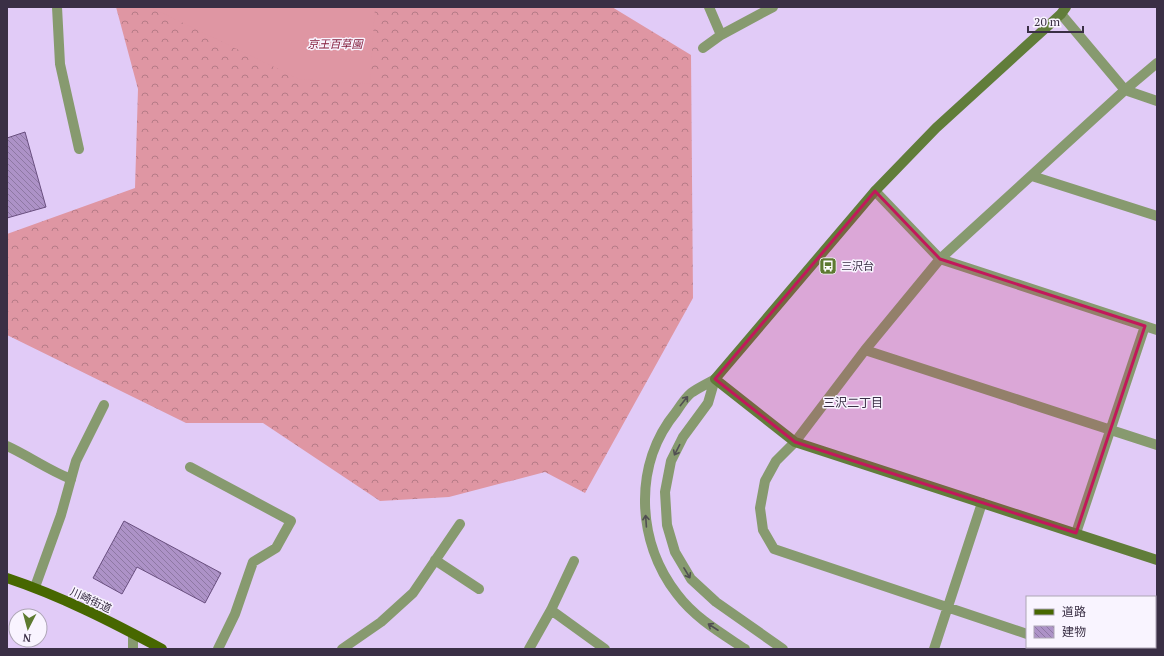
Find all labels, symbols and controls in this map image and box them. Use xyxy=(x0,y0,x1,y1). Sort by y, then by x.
scale bar xyxy=(1028,8,1083,34)
text: 20 m xyxy=(1034,14,1061,29)
park label: 京王百草園 xyxy=(308,37,364,51)
bus stop icon: 三沢台 xyxy=(818,256,838,276)
place label: 三沢台 xyxy=(841,259,874,273)
district label: 三沢二丁目 xyxy=(823,395,883,410)
one-way arrow xyxy=(680,396,689,407)
one-way arrow xyxy=(673,443,680,455)
one-way arrow xyxy=(642,515,649,528)
one-way arrow xyxy=(684,567,692,579)
street label: 川崎街道 xyxy=(68,584,114,616)
legend xyxy=(1026,596,1156,648)
text: 道路 xyxy=(1062,604,1086,619)
north arrow xyxy=(8,608,48,648)
one-way arrow xyxy=(707,623,719,631)
text: 建物 xyxy=(1062,624,1086,639)
text: N xyxy=(21,630,32,645)

